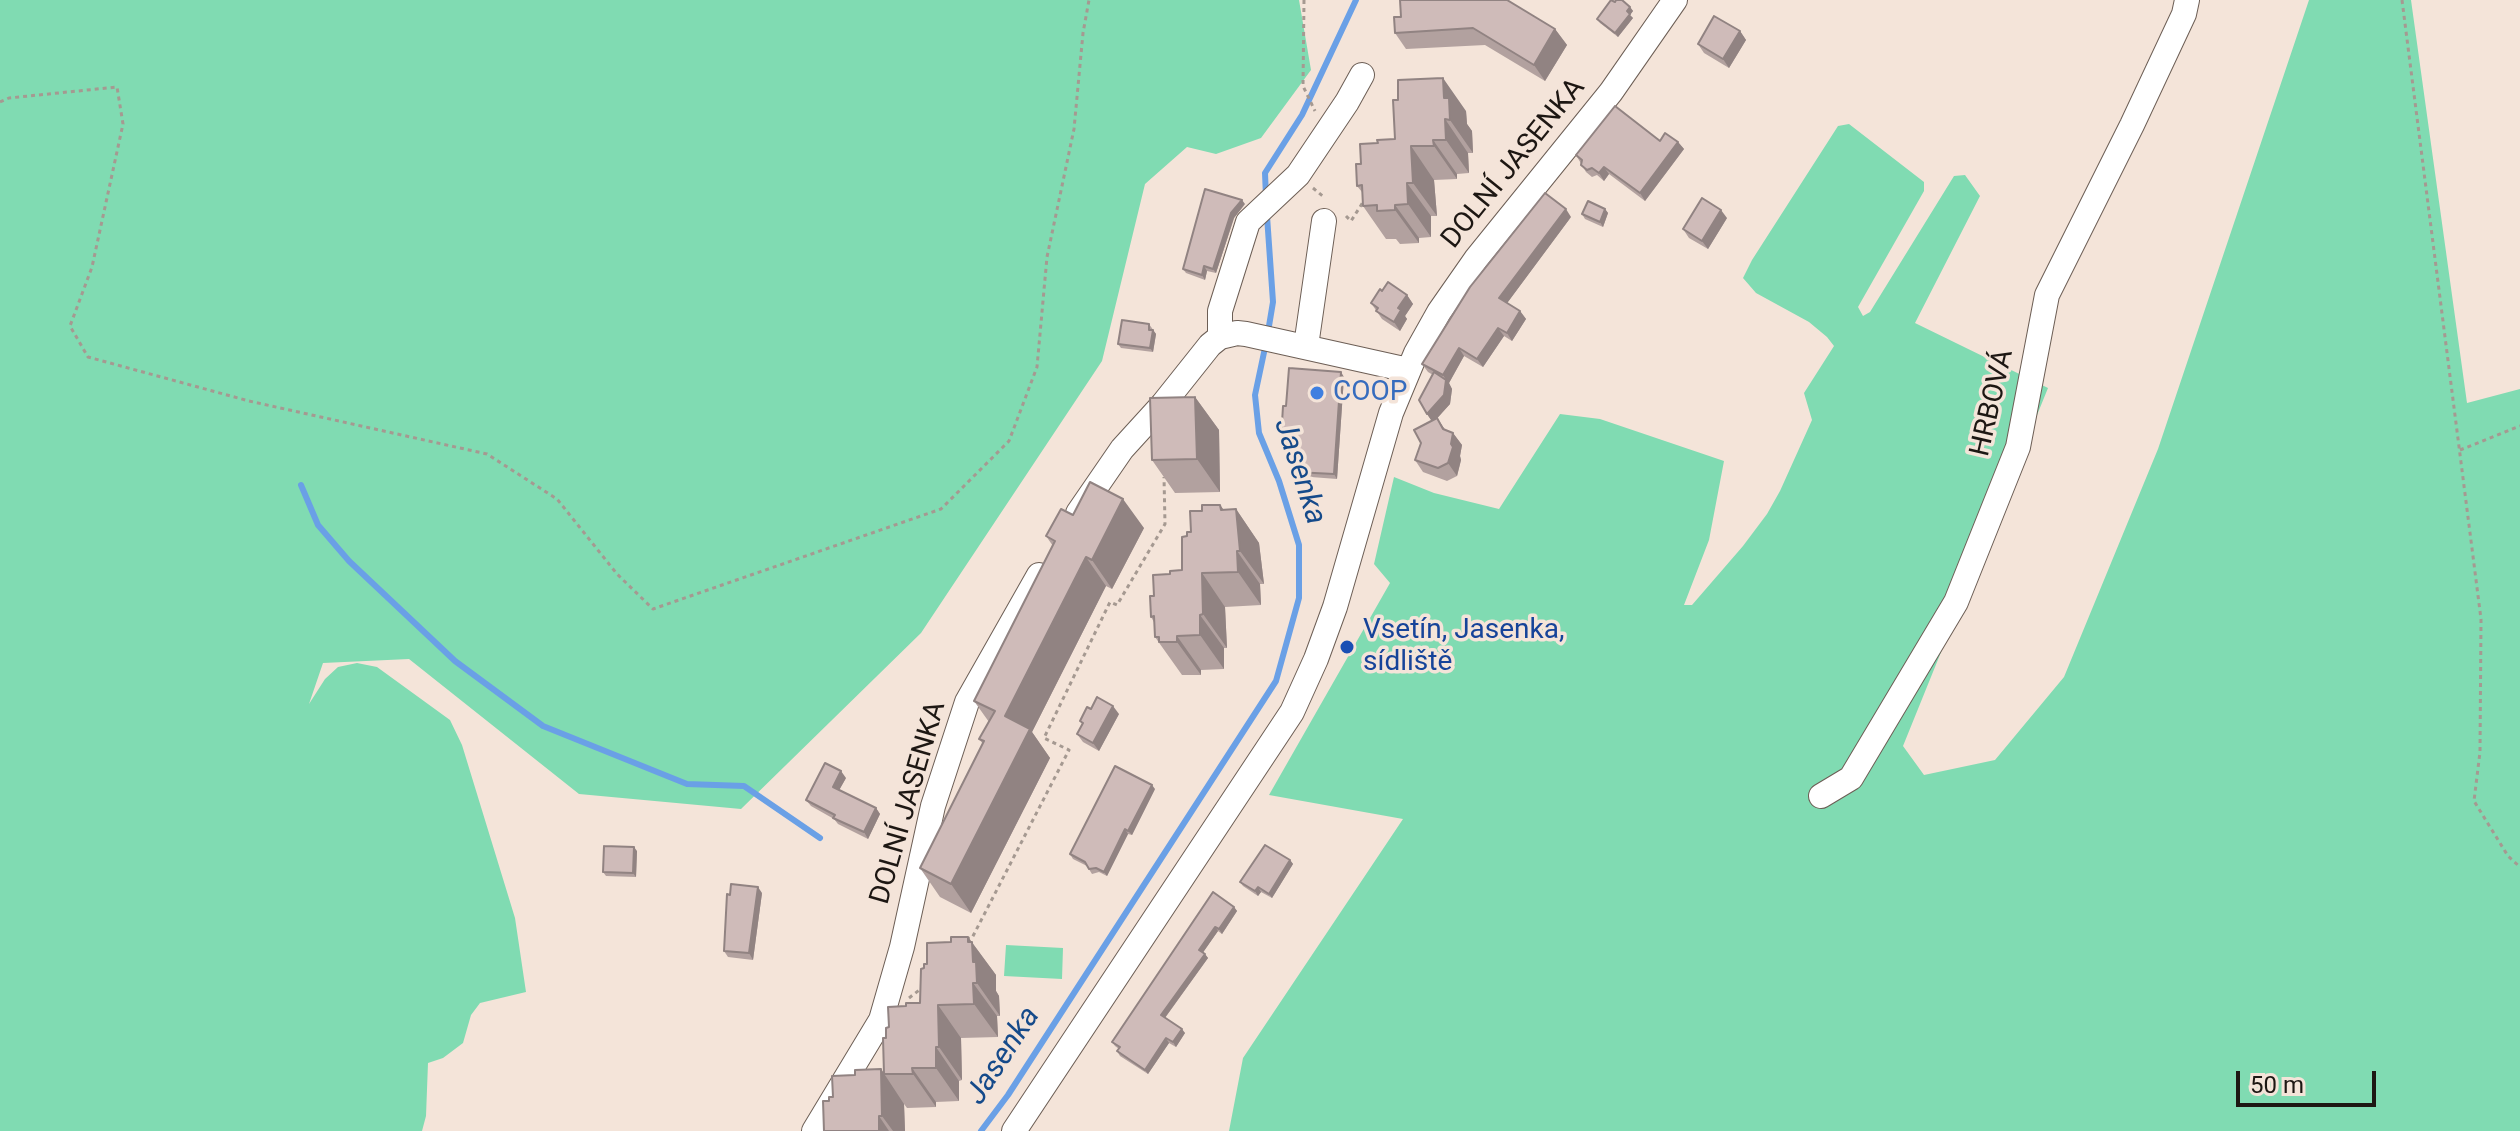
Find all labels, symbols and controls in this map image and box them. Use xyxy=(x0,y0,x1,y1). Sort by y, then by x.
street label: DOLNÍ JASENKA xyxy=(1435,72,1593,256)
street label: HRBOVÁ xyxy=(1964,346,2022,460)
place label: COOP xyxy=(1333,376,1407,410)
marker: COOP xyxy=(1308,384,1326,402)
water label: Jasenka xyxy=(1265,415,1333,529)
place label: Vsetín, Jasenka, sídliště xyxy=(1363,614,1565,680)
marker: Vsetín, Jasenka, sídliště xyxy=(1338,638,1356,656)
street label: DOLNÍ JASENKA xyxy=(864,698,954,908)
water label: Jasenka xyxy=(959,1000,1049,1112)
scale bar xyxy=(2240,1055,2380,1105)
text: 50 m xyxy=(2250,1071,2304,1099)

